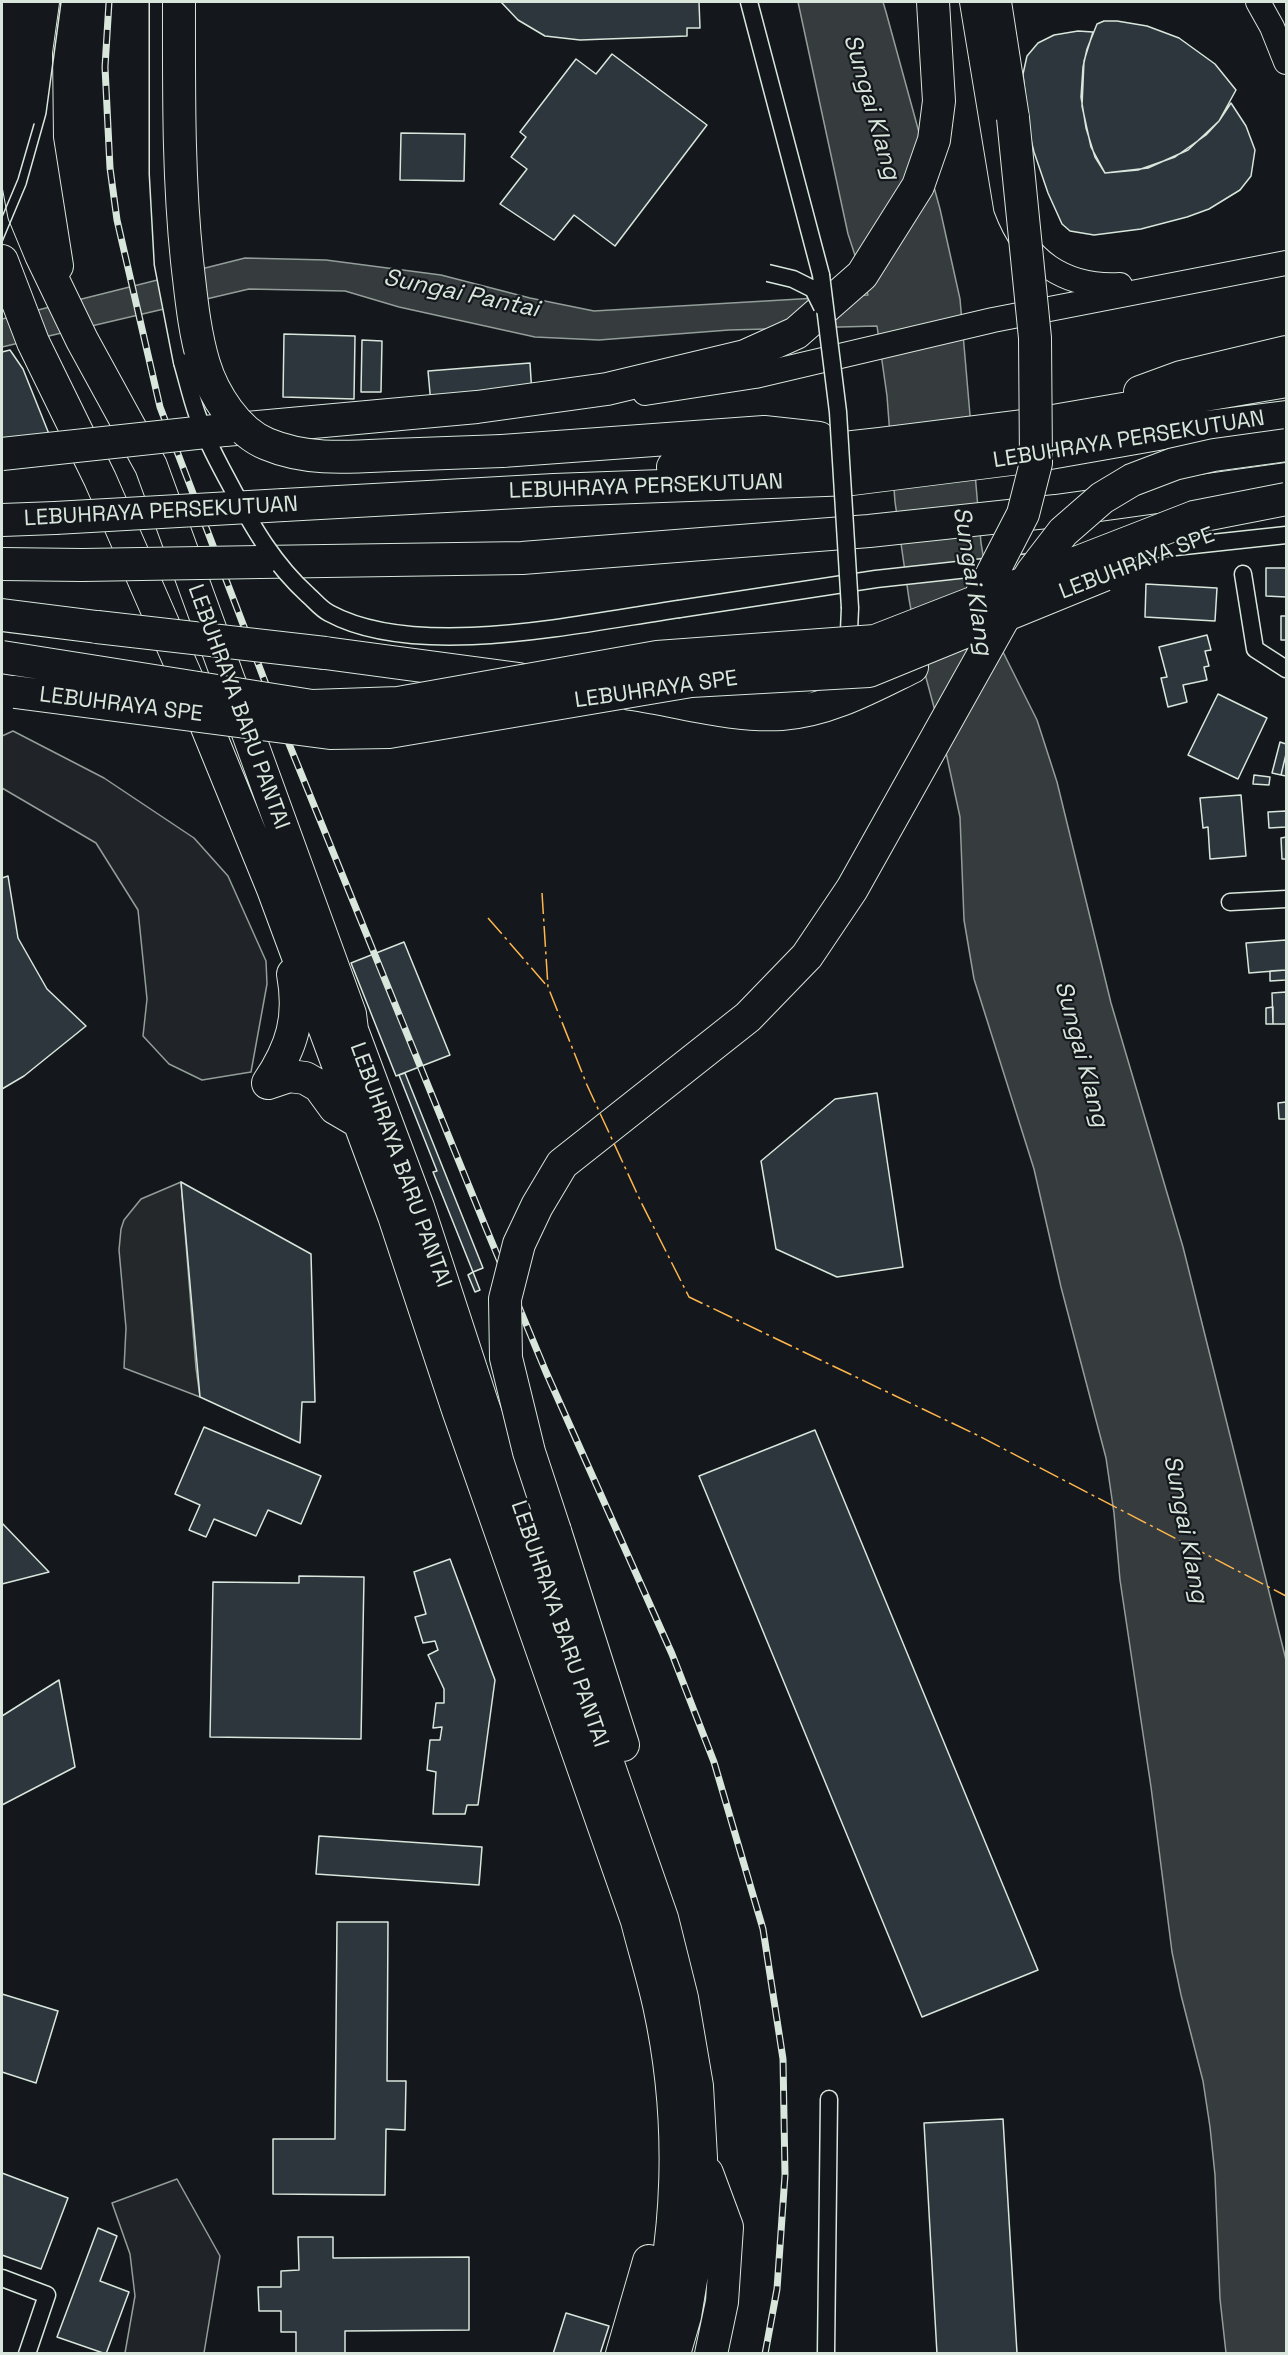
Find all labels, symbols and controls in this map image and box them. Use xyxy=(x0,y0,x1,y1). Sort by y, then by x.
water label: Sungai Klang xyxy=(837,31,905,183)
water label: Sungai Pantai xyxy=(381,263,541,325)
street label: LEBUHRAYA PERSEKUTUAN xyxy=(991,405,1267,475)
street label: LEBUHRAYA PERSEKUTUAN xyxy=(508,469,784,505)
street label: LEBUHRAYA PERSEKUTUAN xyxy=(23,492,299,532)
water label: Sungai Klang xyxy=(946,505,998,657)
street label: LEBUHRAYA SPE xyxy=(1056,522,1218,606)
street label: LEBUHRAYA BARU PANTAI xyxy=(181,581,295,833)
street label: LEBUHRAYA SPE xyxy=(573,665,739,715)
street label: LEBUHRAYA SPE xyxy=(38,682,204,728)
water label: Sungai Klang xyxy=(1048,978,1114,1130)
street label: LEBUHRAYA BARU PANTAI xyxy=(343,1039,457,1291)
water label: Sungai Klang xyxy=(1157,1453,1213,1605)
street label: LEBUHRAYA BARU PANTAI xyxy=(504,1497,614,1751)

